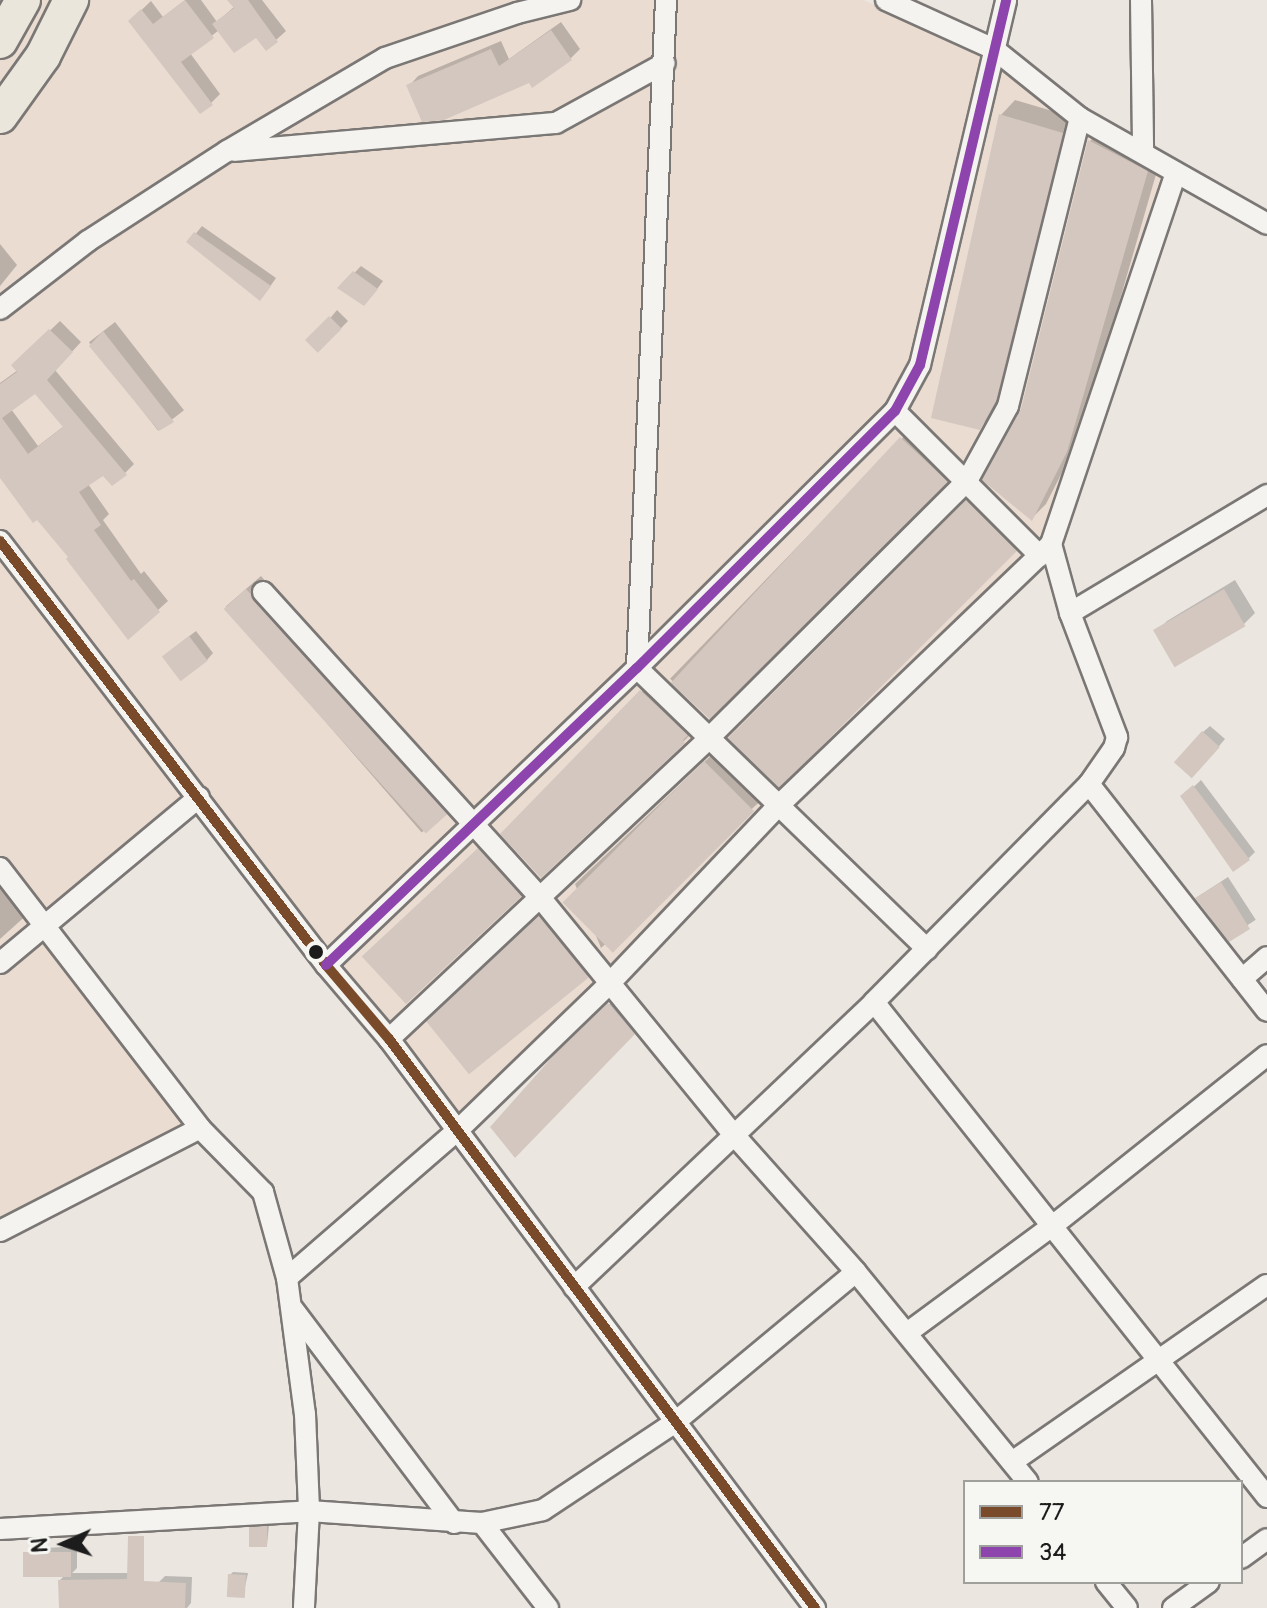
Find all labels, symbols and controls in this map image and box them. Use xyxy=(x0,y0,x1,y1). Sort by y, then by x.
unlabelled marker xyxy=(308,944,324,960)
legend xyxy=(963,1480,1243,1584)
text: 77 xyxy=(1039,1498,1064,1527)
north arrow xyxy=(24,1504,104,1584)
text: N xyxy=(26,1537,54,1553)
text: 34 xyxy=(1039,1538,1066,1567)

